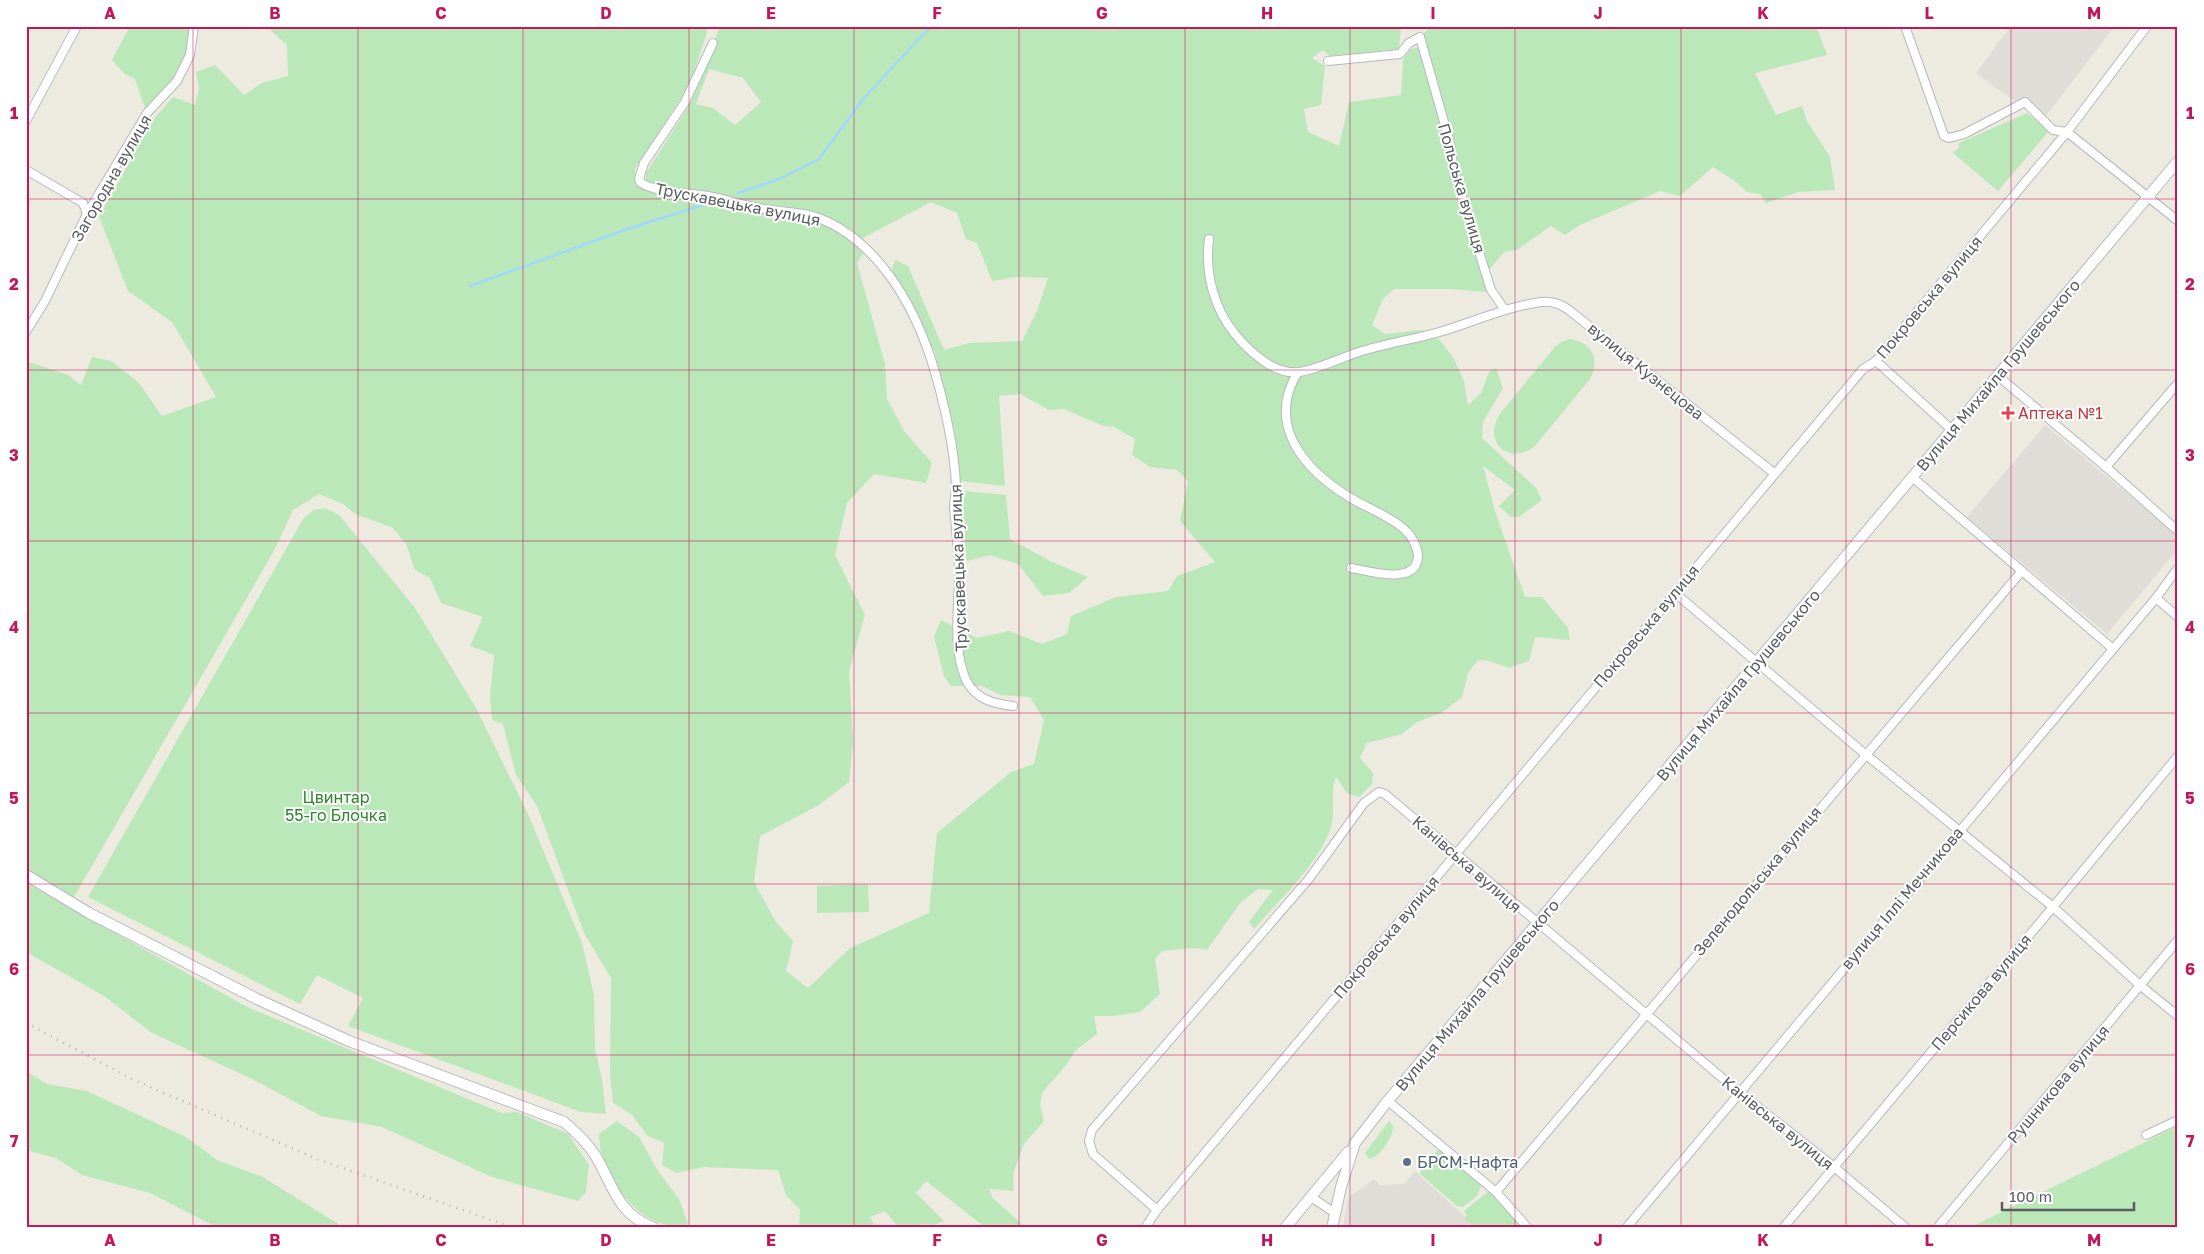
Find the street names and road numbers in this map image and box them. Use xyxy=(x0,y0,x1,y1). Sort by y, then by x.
street label: Загородна вулиця xyxy=(66,111,156,245)
street label: Польська вулиця xyxy=(1434,121,1490,255)
street label: Трускавецька вулиця xyxy=(654,178,822,230)
street label: Покровська вулиця xyxy=(1872,232,1986,362)
street label: Вулиця Михайла Грушевського xyxy=(1912,275,2084,475)
street label: вулиця Кузнєцова xyxy=(1584,318,1708,424)
street label: Трускавецька вулиця xyxy=(945,484,971,652)
street label: Покровська вулиця xyxy=(1589,561,1703,691)
street label: Вулиця Михайла Грушевського xyxy=(1652,585,1824,785)
street label: Зеленодольська вулиця xyxy=(1689,802,1825,960)
street label: Канівська вулиця xyxy=(1408,811,1526,917)
street label: вулиця Іллі Мечникова xyxy=(1837,823,1967,973)
street label: Покровська вулиця xyxy=(1329,872,1443,1002)
street label: Вулиця Михайла Грушевського xyxy=(1391,895,1563,1095)
street label: Персикова вулиця xyxy=(1926,930,2036,1054)
street label: Рушникова вулиця xyxy=(2003,1021,2113,1147)
street label: Канівська вулиця xyxy=(1718,1072,1838,1174)

